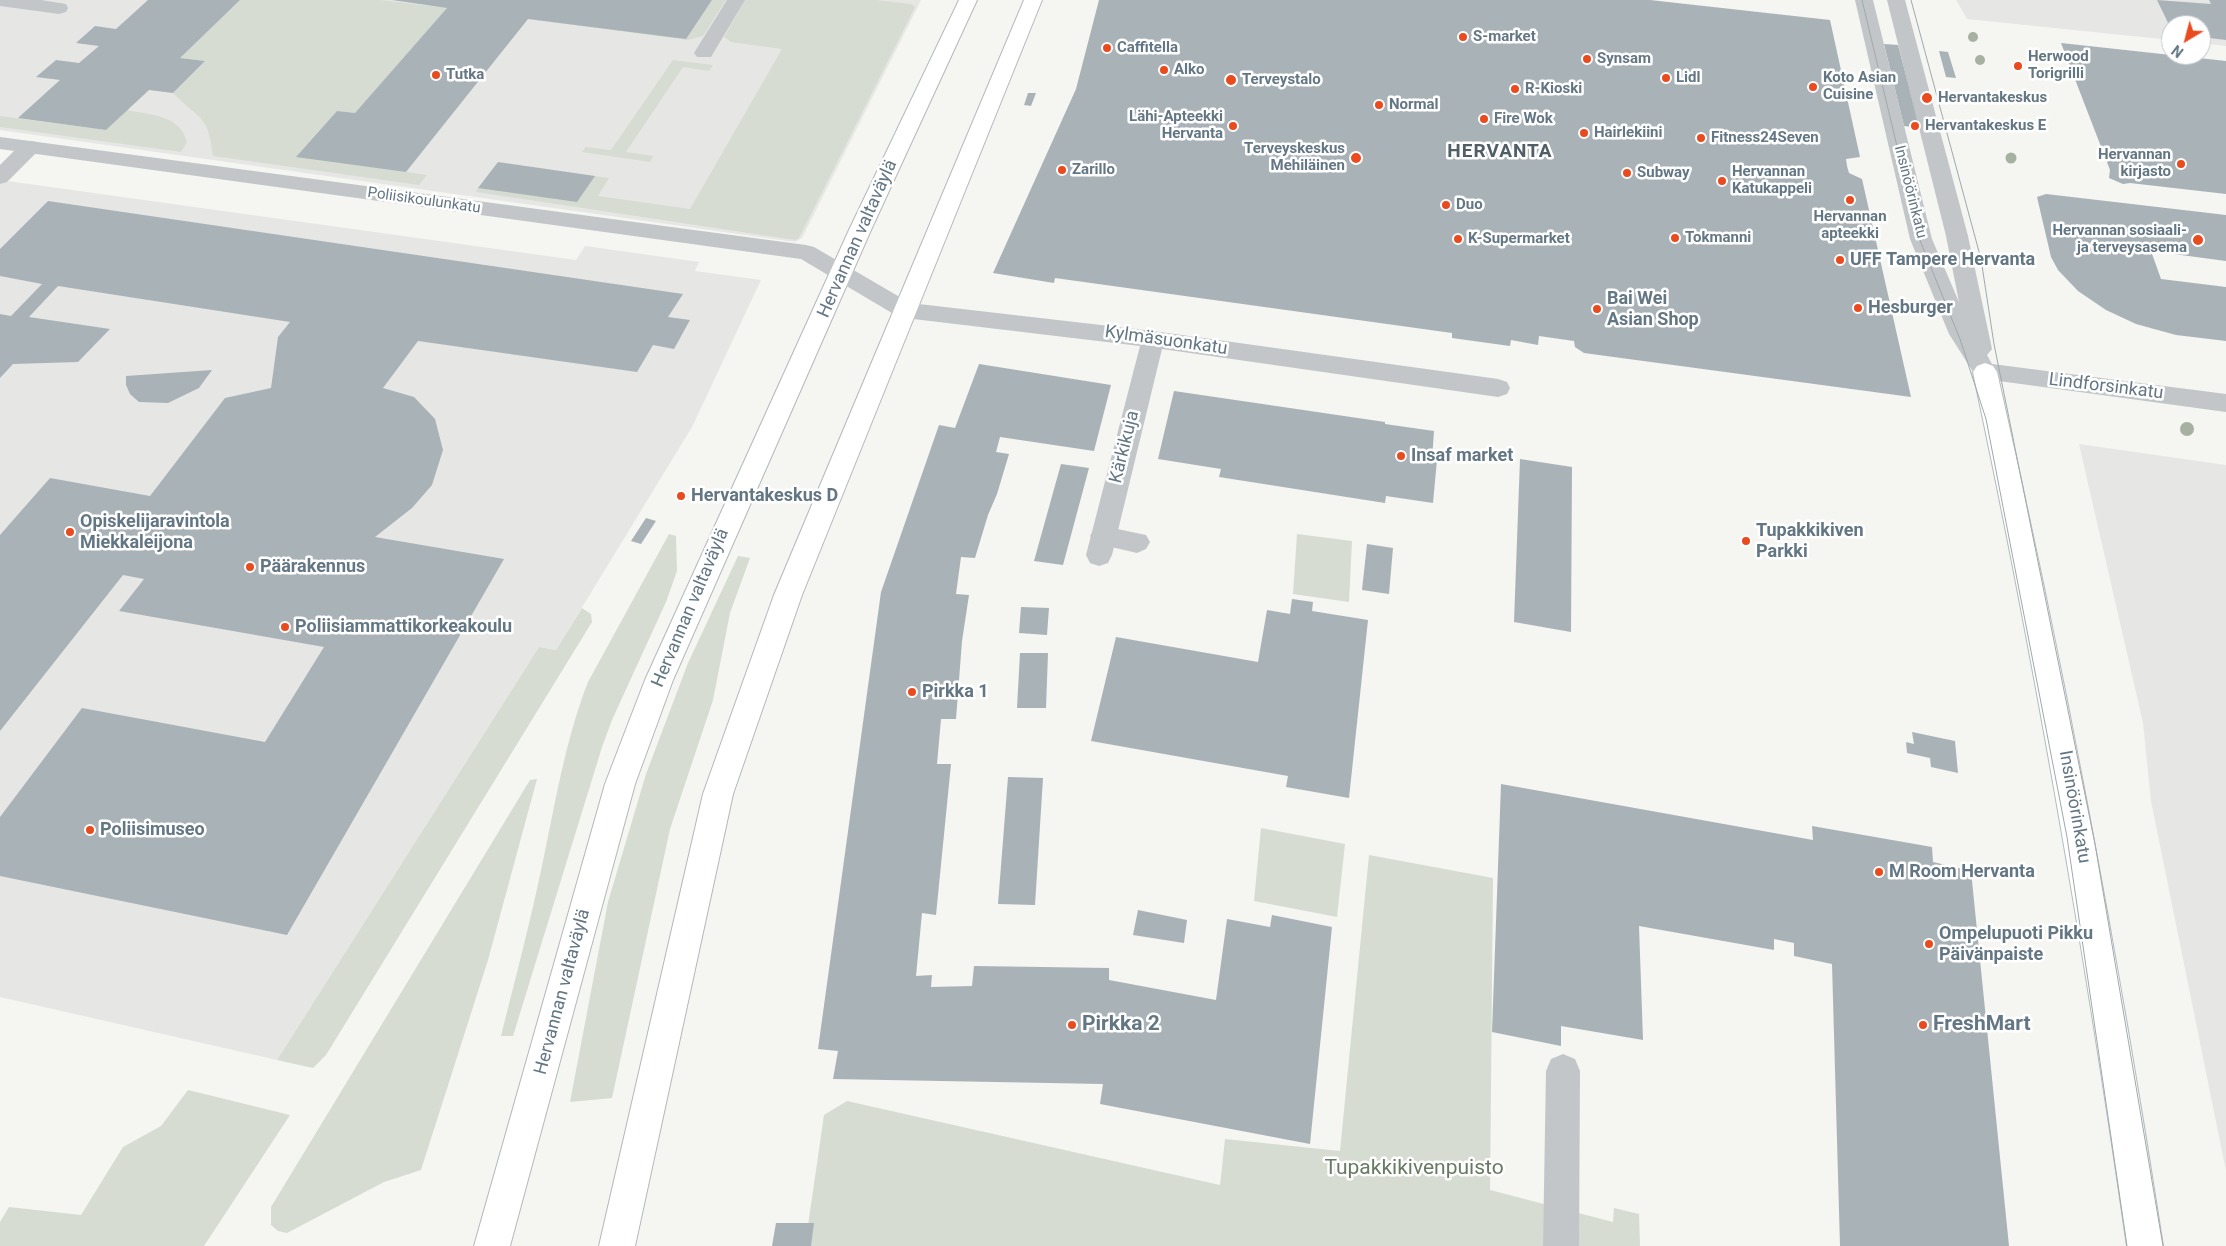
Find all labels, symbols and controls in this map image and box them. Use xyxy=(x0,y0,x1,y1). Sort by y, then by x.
north arrow xyxy=(2161,15,2211,65)
place label: S-market xyxy=(1473,28,1536,46)
marker: S-market xyxy=(1457,31,1469,43)
place label: Caffitella xyxy=(1117,39,1178,57)
marker: Caffitella xyxy=(1101,42,1113,54)
text: N xyxy=(2169,42,2186,61)
place label: Herwood Torigrilli xyxy=(2028,48,2089,83)
place label: Synsam xyxy=(1597,50,1651,68)
marker: Synsam xyxy=(1581,53,1593,65)
marker: Herwood Torigrilli xyxy=(2012,60,2024,72)
place label: Alko xyxy=(1174,61,1205,79)
marker: Alko xyxy=(1158,64,1170,76)
place label: Tutka xyxy=(446,66,484,84)
marker: Tutka xyxy=(430,69,442,81)
place label: Lidl xyxy=(1676,69,1700,87)
place label: Koto Asian Cuisine xyxy=(1823,69,1896,104)
place label: Terveystalo xyxy=(1242,71,1321,89)
marker: Lidl xyxy=(1660,72,1672,84)
marker: Terveystalo xyxy=(1224,73,1238,87)
place label: R-Kioski xyxy=(1525,80,1582,98)
marker: Koto Asian Cuisine xyxy=(1807,81,1819,93)
marker: R-Kioski xyxy=(1509,83,1521,95)
place label: Hervantakeskus xyxy=(1938,89,2047,107)
marker: Hervantakeskus xyxy=(1920,91,1934,105)
place label: Normal xyxy=(1389,96,1439,114)
marker: Normal xyxy=(1373,99,1385,111)
place label: Lähi-Apteekki Hervanta xyxy=(1129,108,1223,143)
place label: Fire Wok xyxy=(1494,110,1553,128)
marker: Fire Wok xyxy=(1478,113,1490,125)
place label: Hervantakeskus E xyxy=(1925,117,2046,135)
marker: Lähi-Apteekki Hervanta xyxy=(1227,120,1239,132)
marker: Hervantakeskus E xyxy=(1909,120,1921,132)
place label: Hairlekiini xyxy=(1594,124,1662,142)
marker: Hairlekiini xyxy=(1578,127,1590,139)
place label: Fitness24Seven xyxy=(1711,129,1819,147)
marker: Fitness24Seven xyxy=(1695,132,1707,144)
place label: Terveyskeskus Mehiläinen xyxy=(1244,140,1345,175)
district label: HERVANTA xyxy=(1446,141,1554,163)
street label: Insinöörinkatu xyxy=(1890,144,1930,240)
place label: Hervannan kirjasto xyxy=(2098,146,2171,181)
marker: Terveyskeskus Mehiläinen xyxy=(1349,151,1363,165)
street label: Hervannan valtaväylä xyxy=(813,157,903,321)
marker: Hervannan kirjasto xyxy=(2175,158,2187,170)
place label: Zarillo xyxy=(1072,161,1115,179)
place label: Hervannan Katukappeli xyxy=(1732,163,1812,198)
marker: Zarillo xyxy=(1056,164,1068,176)
place label: Subway xyxy=(1637,164,1690,182)
marker: Subway xyxy=(1621,167,1633,179)
marker: Hervannan Katukappeli xyxy=(1716,175,1728,187)
street label: Poliisikoulunkatu xyxy=(366,184,482,218)
marker: Hervannan apteekki xyxy=(1844,194,1856,206)
place label: Duo xyxy=(1456,196,1483,214)
marker: Duo xyxy=(1440,199,1452,211)
place label: Hervannan apteekki xyxy=(1813,208,1887,243)
place label: Hervannan sosiaali- ja terveysasema xyxy=(2052,222,2187,257)
place label: Tokmanni xyxy=(1685,229,1751,247)
place label: K-Supermarket xyxy=(1468,230,1570,248)
marker: Tokmanni xyxy=(1669,232,1681,244)
marker: K-Supermarket xyxy=(1452,233,1464,245)
marker: Hervannan sosiaali- ja terveysasema xyxy=(2191,233,2205,247)
place label: UFF Tampere Hervanta xyxy=(1850,249,2035,271)
marker: UFF Tampere Hervanta xyxy=(1834,254,1846,266)
place label: Bai Wei Asian Shop xyxy=(1607,288,1699,330)
place label: Hesburger xyxy=(1868,297,1953,319)
marker: Hesburger xyxy=(1852,302,1864,314)
marker: Bai Wei Asian Shop xyxy=(1591,303,1603,315)
street label: Kylmäsuonkatu xyxy=(1103,322,1229,360)
street label: Lindforsinkatu xyxy=(2048,369,2164,405)
street label: Kärkikuja xyxy=(1106,409,1144,485)
place label: Insaf market xyxy=(1411,445,1513,467)
marker: Insaf market xyxy=(1395,450,1407,462)
place label: Hervantakeskus D xyxy=(691,485,838,507)
marker: Hervantakeskus D xyxy=(675,490,687,502)
place label: Opiskelijaravintola Miekkaleijona xyxy=(80,511,230,554)
place label: Tupakkikiven Parkki xyxy=(1756,520,1864,562)
street label: Hervannan valtaväylä xyxy=(648,525,734,691)
marker: Opiskelijaravintola Miekkaleijona xyxy=(64,526,76,538)
marker: Tupakkikiven Parkki xyxy=(1740,535,1752,547)
place label: Päärakennus xyxy=(260,556,365,578)
marker: Päärakennus xyxy=(244,561,256,573)
place label: Poliisiammattikorkeakoulu xyxy=(295,616,512,638)
marker: Poliisiammattikorkeakoulu xyxy=(279,621,291,633)
place label: Pirkka 1 xyxy=(922,681,989,703)
marker: Pirkka 1 xyxy=(906,686,918,698)
street label: Insinöörinkatu xyxy=(2053,749,2095,865)
place label: Poliisimuseo xyxy=(100,819,205,841)
marker: Poliisimuseo xyxy=(84,824,96,836)
place label: M Room Hervanta xyxy=(1889,861,2035,883)
marker: M Room Hervanta xyxy=(1873,866,1885,878)
street label: Hervannan valtaväylä xyxy=(531,907,595,1077)
place label: Ompelupuoti Pikku Päivänpaiste xyxy=(1939,923,2093,966)
marker: Ompelupuoti Pikku Päivänpaiste xyxy=(1923,938,1935,950)
place label: Pirkka 2 xyxy=(1082,1012,1160,1038)
place label: FreshMart xyxy=(1933,1012,2031,1038)
marker: Pirkka 2 xyxy=(1066,1019,1078,1031)
marker: FreshMart xyxy=(1917,1019,1929,1031)
park label: Tupakkikivenpuisto xyxy=(1324,1156,1504,1182)

